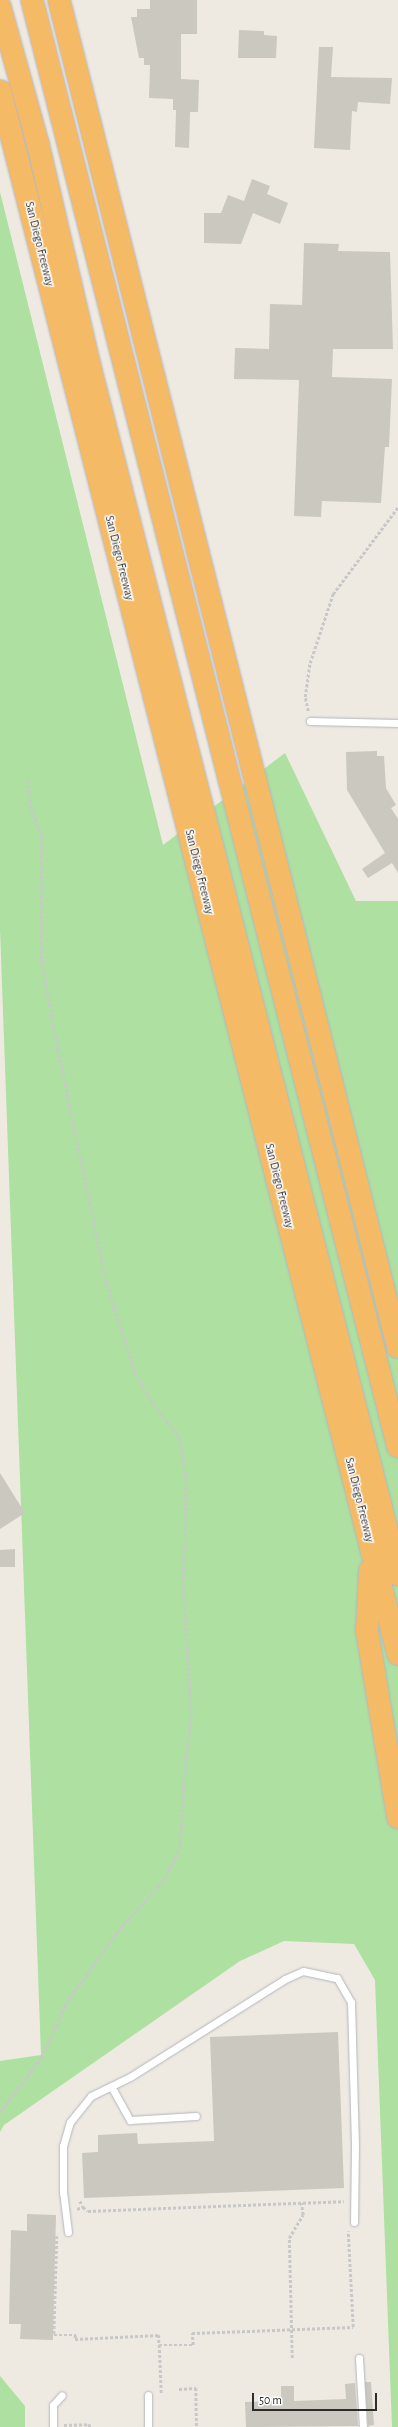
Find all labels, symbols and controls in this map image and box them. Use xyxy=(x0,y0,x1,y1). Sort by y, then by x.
street label: San Diego Freeway xyxy=(22,200,56,288)
street label: San Diego Freeway xyxy=(102,514,136,602)
street label: San Diego Freeway xyxy=(182,828,216,916)
street label: San Diego Freeway xyxy=(262,1142,296,1230)
street label: San Diego Freeway xyxy=(342,1456,376,1544)
scale bar xyxy=(254,2385,379,2411)
text: 50 m xyxy=(259,2394,282,2406)

